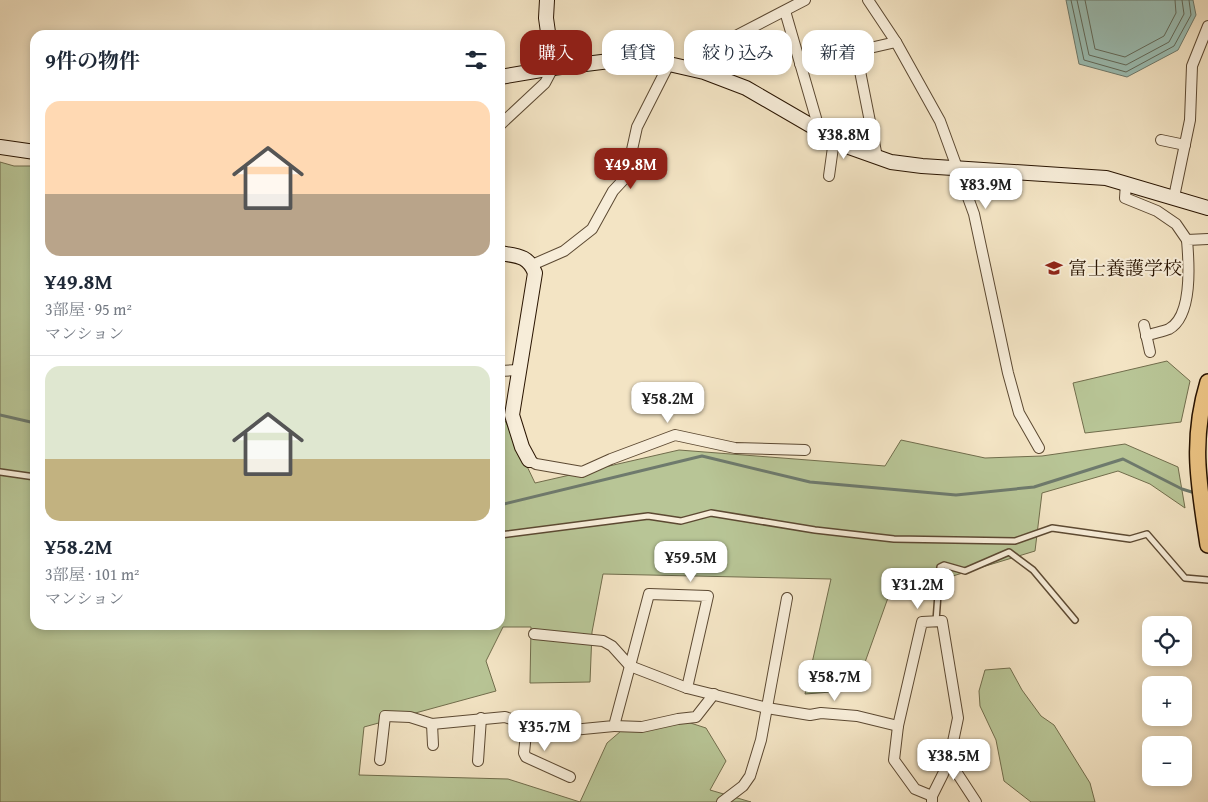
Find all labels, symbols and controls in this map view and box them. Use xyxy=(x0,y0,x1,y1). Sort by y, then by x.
chip: 購入 xyxy=(520,30,592,75)
chip: 賃貸 xyxy=(602,30,674,75)
chip: 絞り込み xyxy=(684,30,792,75)
chip: 新着 xyxy=(802,30,874,75)
text: 9件の物件 xyxy=(45,45,140,76)
icon: filters xyxy=(462,46,490,74)
pin: ¥38.8M xyxy=(803,118,885,160)
text: ¥38.8M xyxy=(818,122,870,146)
icon: home xyxy=(223,133,313,223)
pin: ¥49.8M xyxy=(590,148,672,190)
text: ¥49.8M xyxy=(605,152,657,176)
pin: ¥83.9M xyxy=(945,168,1027,210)
text: ¥83.9M xyxy=(960,172,1012,196)
place label: 富士養護学校 xyxy=(1068,254,1182,282)
school or university icon: 富士養護学校 xyxy=(1044,258,1064,278)
text: ¥49.8M xyxy=(45,266,113,297)
text: 3部屋 · 95 m² xyxy=(45,297,132,321)
text: マンション xyxy=(45,321,124,345)
pin: ¥58.2M xyxy=(627,382,709,424)
text: ¥58.2M xyxy=(642,386,694,410)
icon: home xyxy=(223,399,313,489)
text: ¥58.2M xyxy=(45,531,113,562)
pin: ¥59.5M xyxy=(650,540,732,583)
text: ¥59.5M xyxy=(665,545,717,569)
text: 3部屋 · 101 m² xyxy=(45,562,140,586)
pin: ¥31.2M xyxy=(877,568,959,610)
text: ¥31.2M xyxy=(892,572,944,596)
text: マンション xyxy=(45,586,124,610)
map controls xyxy=(1142,616,1192,786)
button: locate xyxy=(1142,616,1192,666)
pin: ¥58.7M xyxy=(794,660,876,702)
text: ¥58.7M xyxy=(809,664,861,688)
button: + xyxy=(1142,676,1192,726)
pin: ¥35.7M xyxy=(504,710,586,752)
text: ¥35.7M xyxy=(519,714,571,738)
button: − xyxy=(1142,736,1192,786)
pin: ¥38.5M xyxy=(913,738,995,781)
text: ¥38.5M xyxy=(928,743,980,767)

